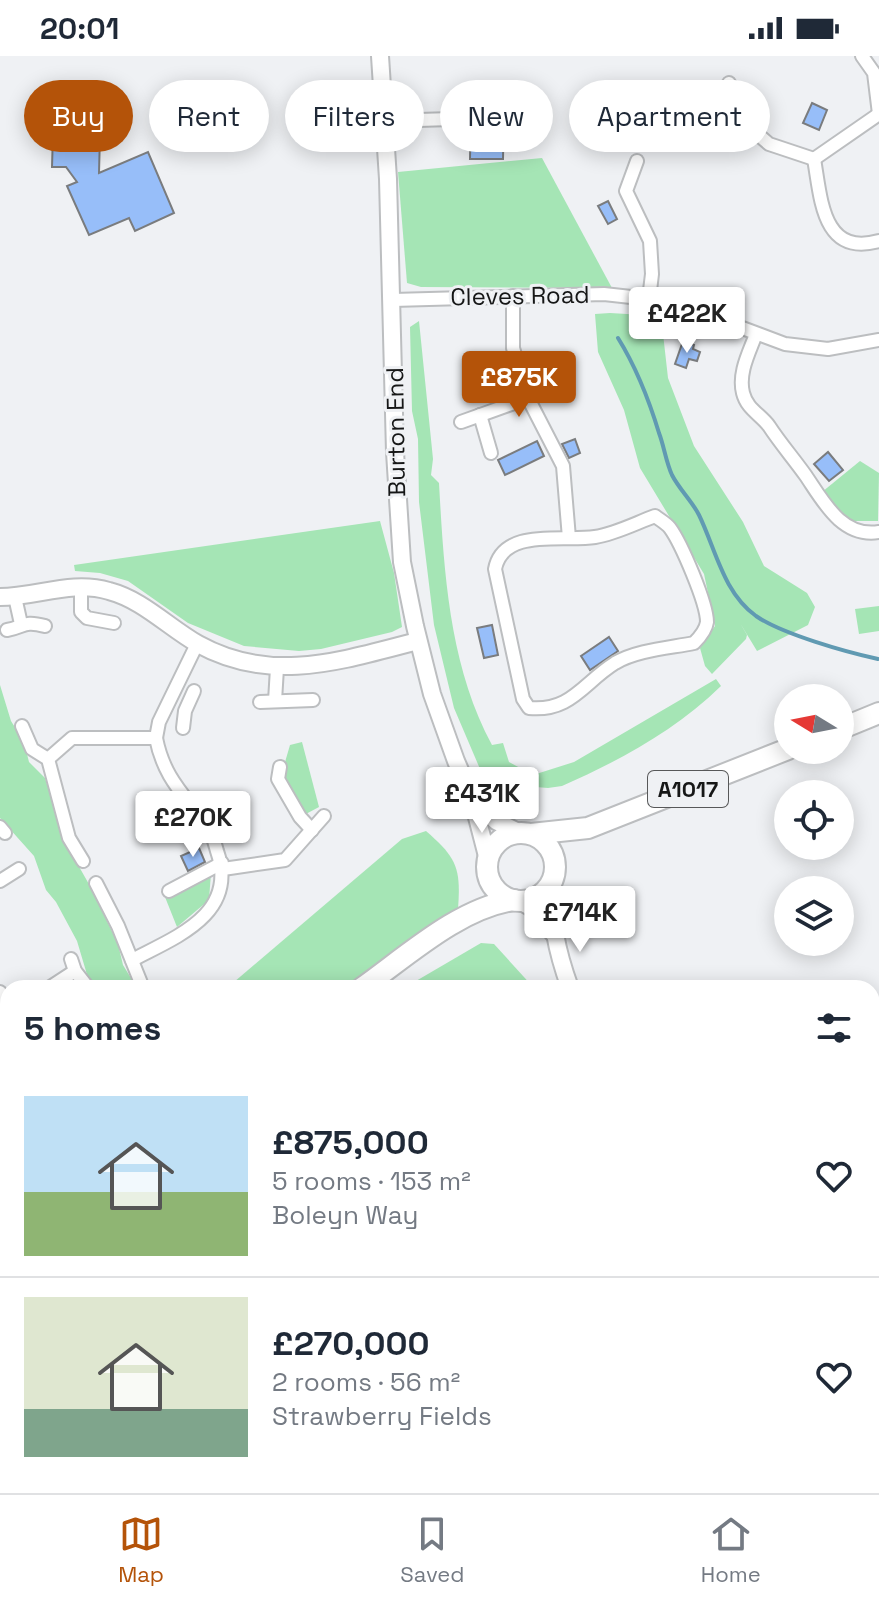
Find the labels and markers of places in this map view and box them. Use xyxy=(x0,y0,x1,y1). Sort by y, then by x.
pin: £422K xyxy=(631,287,743,355)
pin: £875K xyxy=(463,351,575,419)
pin: £431K xyxy=(426,767,538,835)
pin: £270K xyxy=(137,791,249,859)
pin: £714K xyxy=(524,886,636,954)

